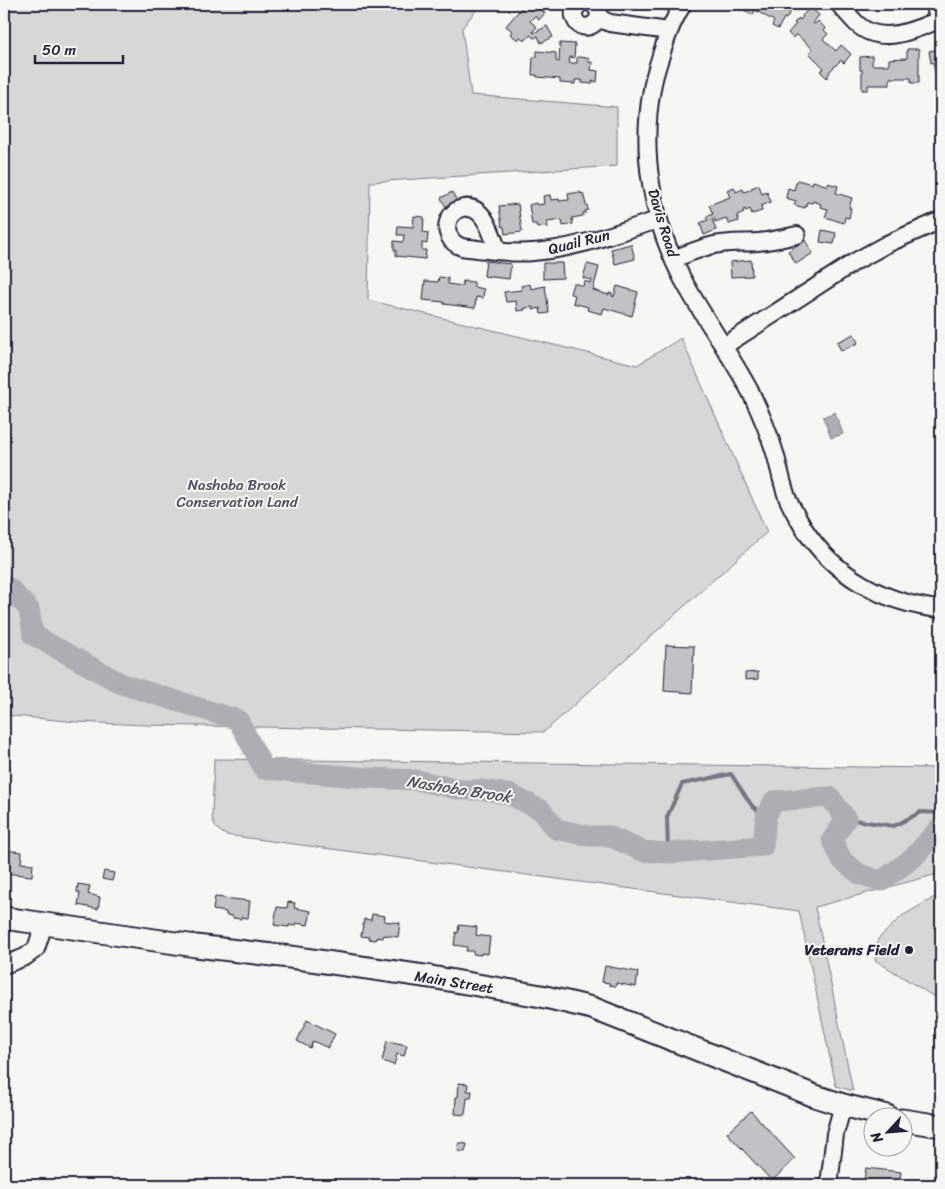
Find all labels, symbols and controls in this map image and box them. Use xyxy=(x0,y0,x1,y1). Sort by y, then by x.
scale bar xyxy=(35,32,122,64)
text: 50 m xyxy=(42,37,77,63)
street label: Davis Road xyxy=(640,186,686,261)
street label: Quail Run xyxy=(545,222,613,262)
park label: Nashoba Brook Conservation Land xyxy=(176,472,299,515)
water label: Nashoba Brook xyxy=(405,766,516,812)
place label: Veterans Field xyxy=(804,937,901,963)
marker: Veterans Field xyxy=(903,944,915,956)
street label: Main Street xyxy=(413,963,496,1001)
north arrow xyxy=(862,1106,912,1156)
text: N xyxy=(863,1127,891,1148)

